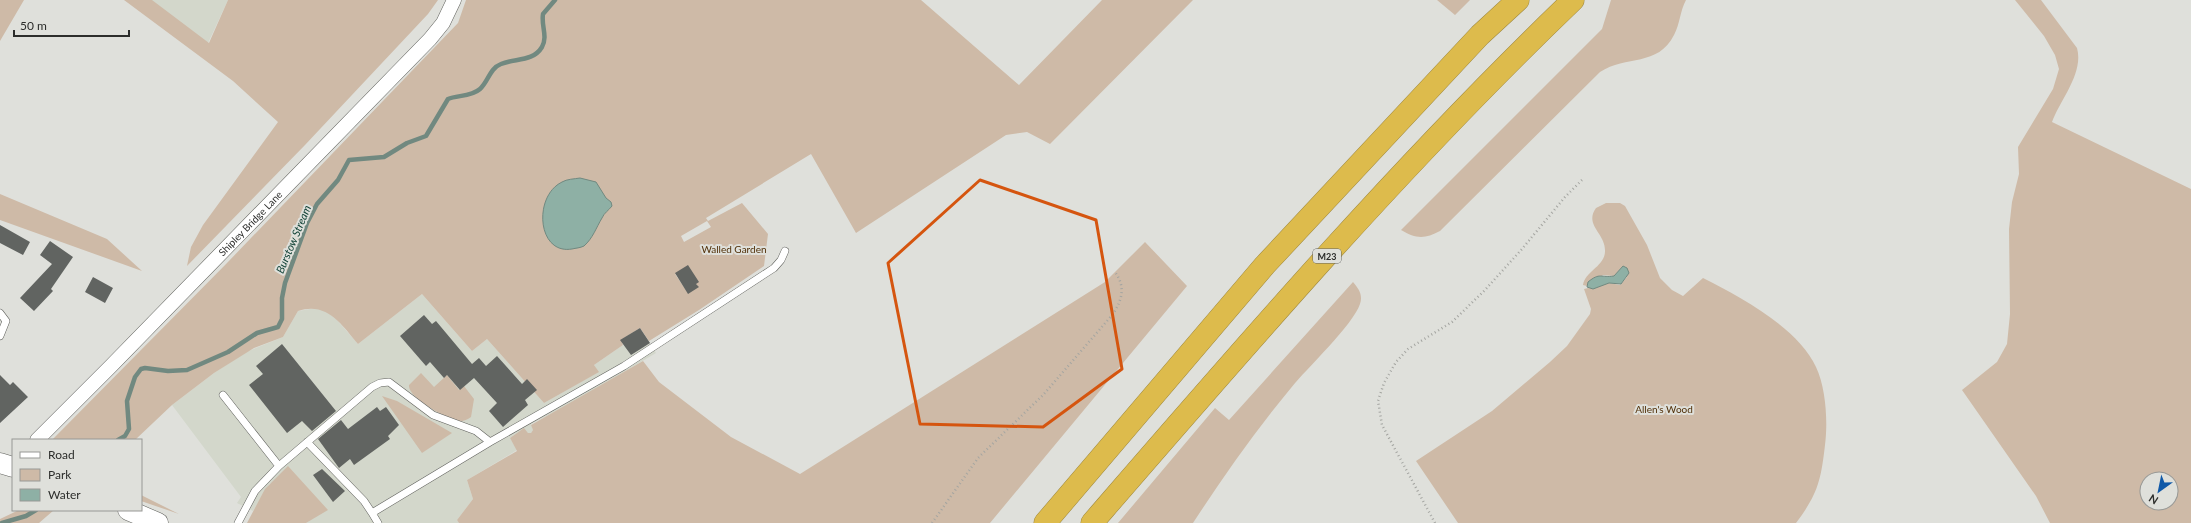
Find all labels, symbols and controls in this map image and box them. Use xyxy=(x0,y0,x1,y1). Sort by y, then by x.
scale bar xyxy=(14,12,129,38)
text: 50 m xyxy=(20,18,47,33)
street label: Shipley Bridge Lane xyxy=(216,188,285,258)
water label: Burstow Stream xyxy=(273,203,313,275)
park label: Walled Garden xyxy=(701,243,767,255)
road number: M23 xyxy=(1313,249,1341,263)
park label: Allen's Wood xyxy=(1635,403,1693,415)
legend xyxy=(12,439,142,511)
text: Road xyxy=(48,447,75,462)
text: Park xyxy=(48,467,72,482)
north arrow xyxy=(2139,471,2179,511)
text: Water xyxy=(48,487,81,502)
text: N xyxy=(2146,492,2160,508)

